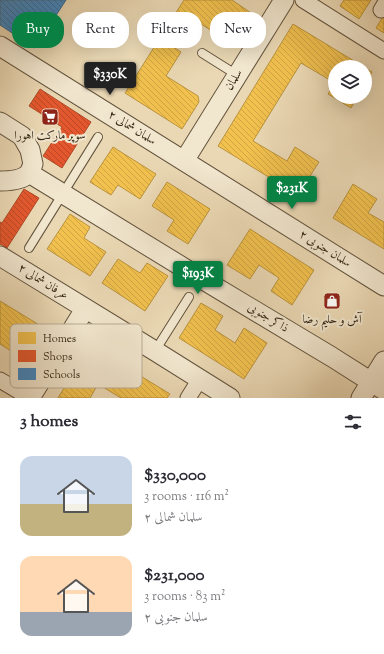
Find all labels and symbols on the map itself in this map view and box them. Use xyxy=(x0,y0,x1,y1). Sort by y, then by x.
pin: $330K xyxy=(82,62,138,96)
street label: سلمان xyxy=(221,66,248,94)
street label: سلمان شمالی ۲ xyxy=(104,106,160,150)
supermarket icon: سوپر مارکت اهورا xyxy=(40,107,60,127)
place label: سوپر مارکت اهورا xyxy=(14,127,86,145)
pin: $231K xyxy=(264,176,320,210)
street label: سلمان جنوبی ۲ xyxy=(295,226,355,272)
street label: عرفان شمالی ۲ xyxy=(14,259,72,305)
pin: $193K xyxy=(170,261,226,295)
shop icon: آش و حلیم رضا xyxy=(322,291,342,311)
street label: ذاکر جنوبی xyxy=(244,299,292,337)
place label: آش و حلیم رضا xyxy=(302,311,363,331)
legend xyxy=(10,324,142,388)
text: Homes xyxy=(43,331,76,347)
text: Shops xyxy=(43,349,72,365)
text: Schools xyxy=(43,367,80,383)

